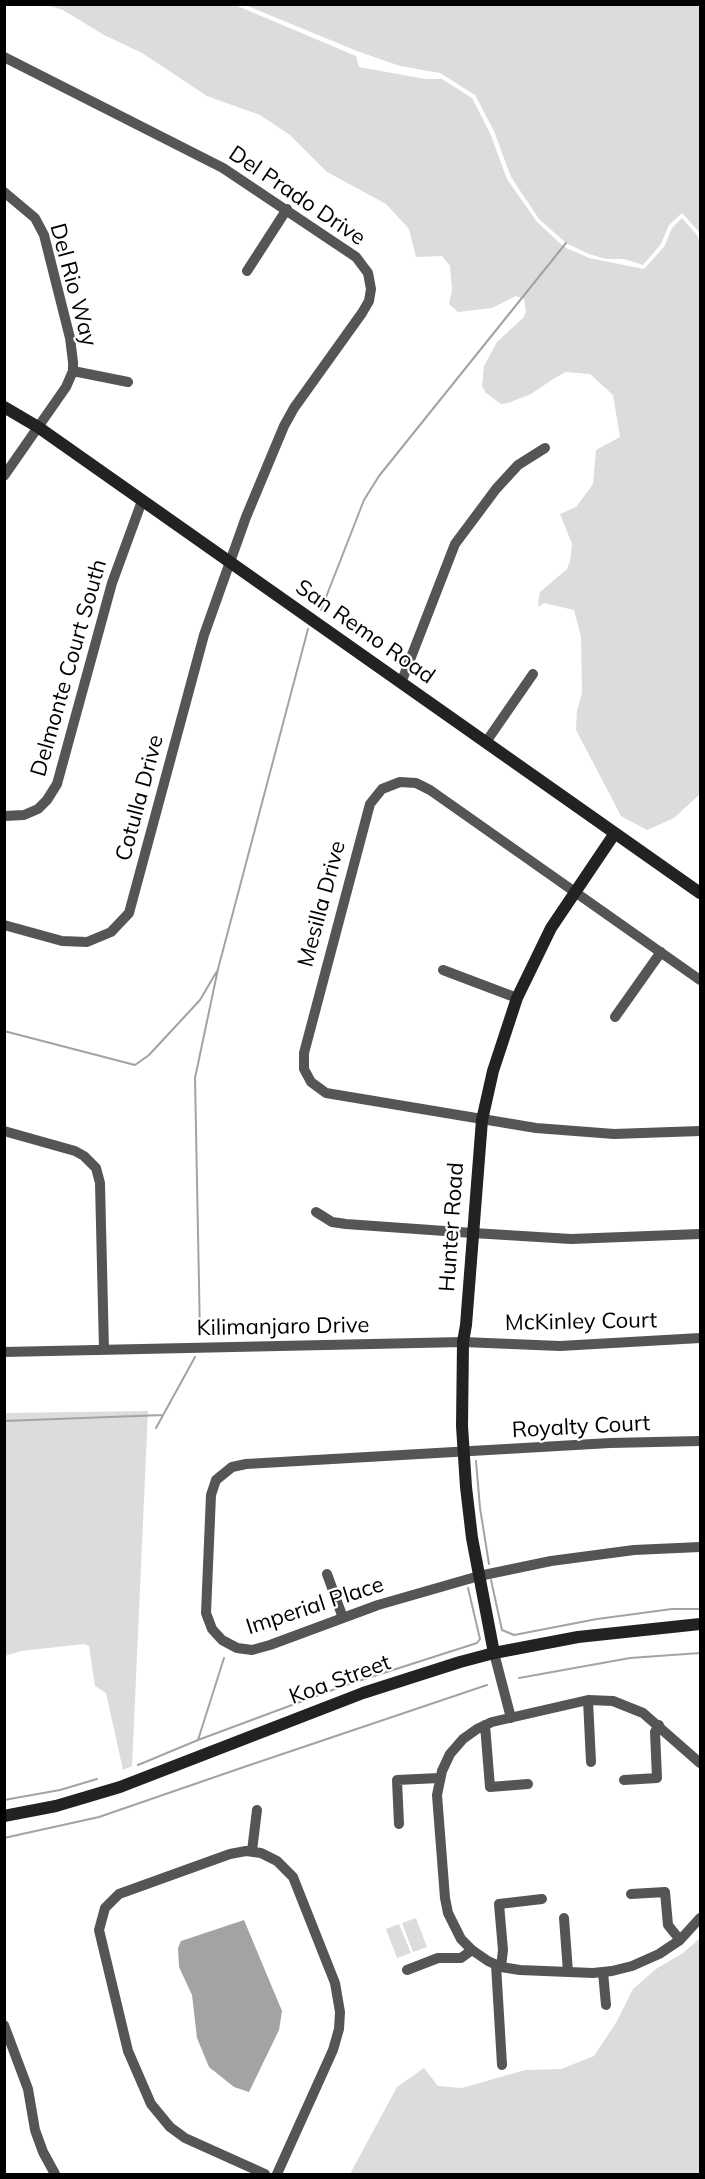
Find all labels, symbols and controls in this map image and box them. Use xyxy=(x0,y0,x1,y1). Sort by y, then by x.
street label: Del Prado Drive xyxy=(224,141,370,251)
street label: Del Rio Way xyxy=(44,221,102,349)
street label: Delmonte Court South xyxy=(25,556,113,780)
street label: San Remo Road xyxy=(290,574,440,690)
street label: Cotulla Drive xyxy=(110,732,170,864)
street label: Mesilla Drive xyxy=(292,838,352,970)
street label: Hunter Road xyxy=(434,1161,470,1293)
street label: McKinley Court xyxy=(505,1307,657,1337)
street label: Kilimanjaro Drive xyxy=(196,1312,370,1342)
street label: Royalty Court xyxy=(511,1410,651,1444)
street label: Imperial Place xyxy=(243,1571,387,1641)
street label: Koa Street xyxy=(286,1649,394,1711)

